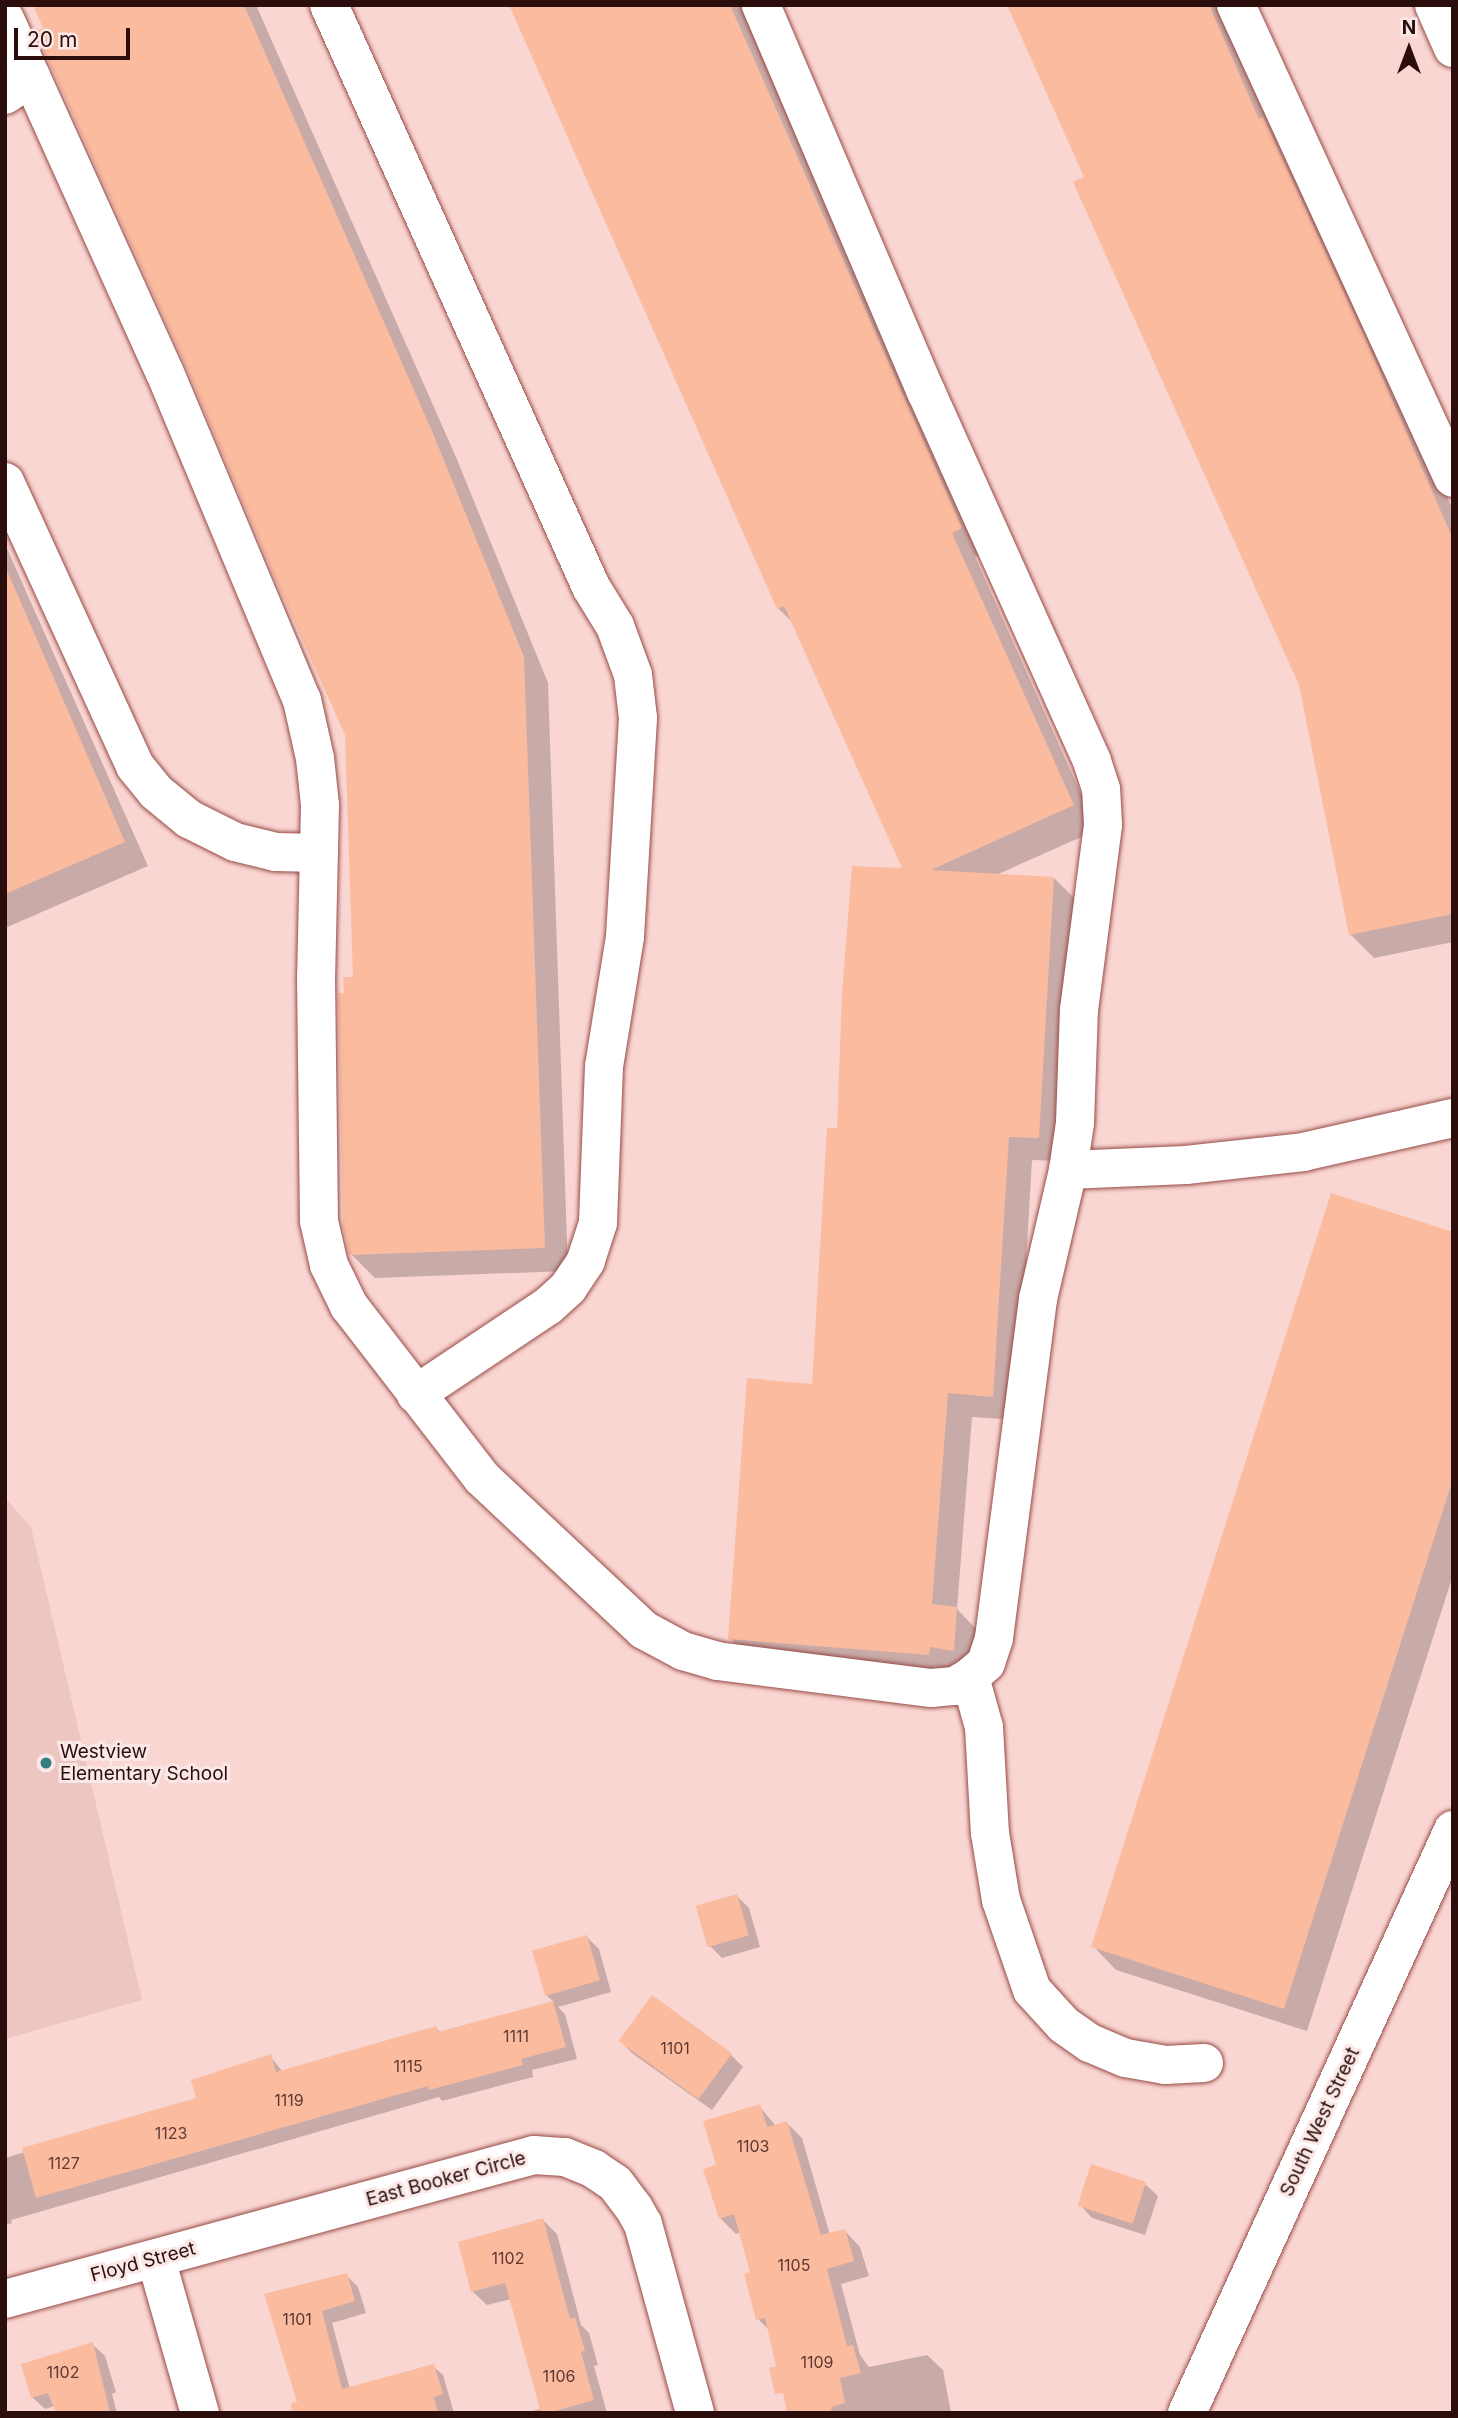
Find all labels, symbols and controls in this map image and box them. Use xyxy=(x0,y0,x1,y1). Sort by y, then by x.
scale bar xyxy=(18,14,133,58)
north arrow xyxy=(1374,14,1444,84)
text: N xyxy=(1402,16,1416,39)
text: 20 m xyxy=(27,27,77,52)
place label: Westview Elementary School xyxy=(60,1741,228,1785)
marker: Westview Elementary School xyxy=(38,1755,54,1771)
house number: 1111 xyxy=(503,2026,529,2046)
house number: 1101 xyxy=(660,2038,690,2058)
street label: South West Street xyxy=(1276,2044,1364,2200)
house number: 1115 xyxy=(393,2056,423,2076)
house number: 1119 xyxy=(274,2090,304,2110)
house number: 1123 xyxy=(155,2123,187,2143)
house number: 1103 xyxy=(737,2136,769,2156)
street label: East Booker Circle xyxy=(364,2147,528,2211)
house number: 1127 xyxy=(48,2153,80,2173)
street label: Floyd Street xyxy=(88,2237,198,2287)
house number: 1102 xyxy=(492,2248,524,2268)
house number: 1105 xyxy=(778,2255,810,2275)
house number: 1101 xyxy=(282,2309,312,2329)
house number: 1109 xyxy=(800,2352,834,2372)
house number: 1102 xyxy=(47,2362,79,2382)
house number: 1106 xyxy=(542,2366,576,2386)

